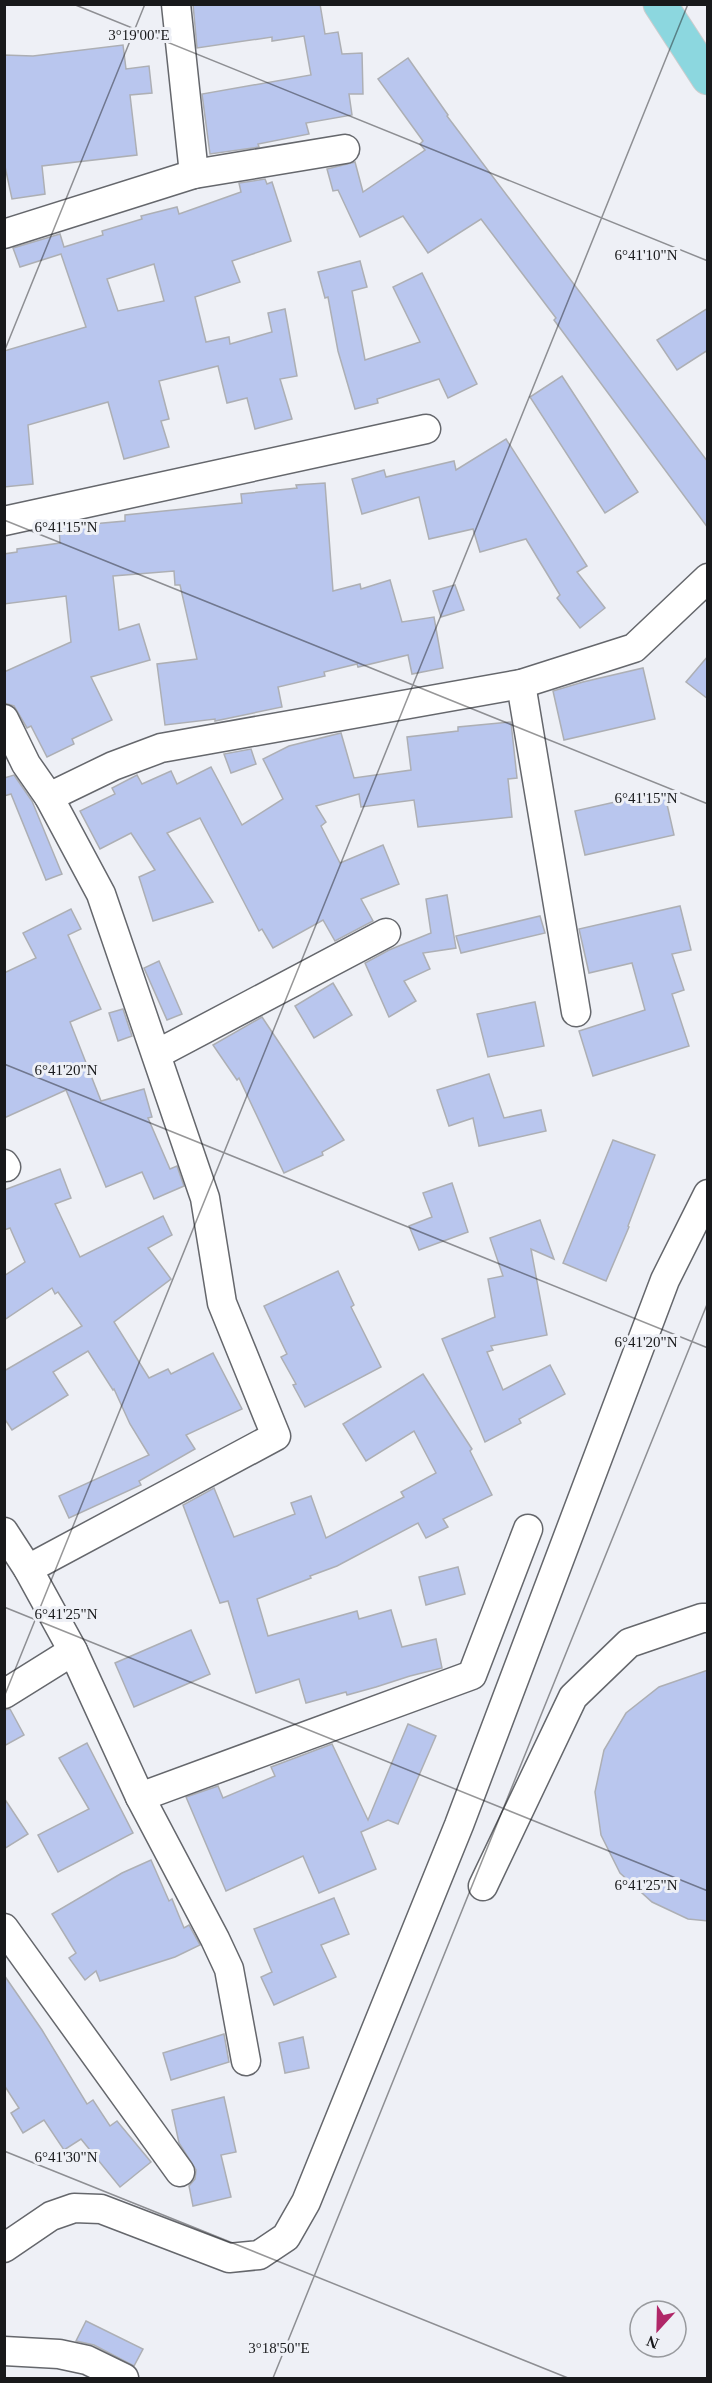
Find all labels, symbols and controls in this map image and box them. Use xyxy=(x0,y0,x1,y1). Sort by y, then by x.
text: 3°19'00"E xyxy=(108,27,170,43)
text: 6°41'10"N xyxy=(614,247,678,263)
text: 6°41'15"N xyxy=(34,519,98,535)
text: 6°41'15"N xyxy=(614,790,678,806)
text: 6°41'20"N xyxy=(34,1062,98,1078)
text: 6°41'20"N xyxy=(614,1334,678,1350)
text: 6°41'25"N xyxy=(34,1606,98,1622)
text: 6°41'25"N xyxy=(614,1877,678,1893)
text: 6°41'30"N xyxy=(34,2149,98,2165)
north arrow xyxy=(628,2299,688,2359)
text: N xyxy=(644,2332,661,2352)
text: 3°18'50"E xyxy=(248,2340,310,2356)

